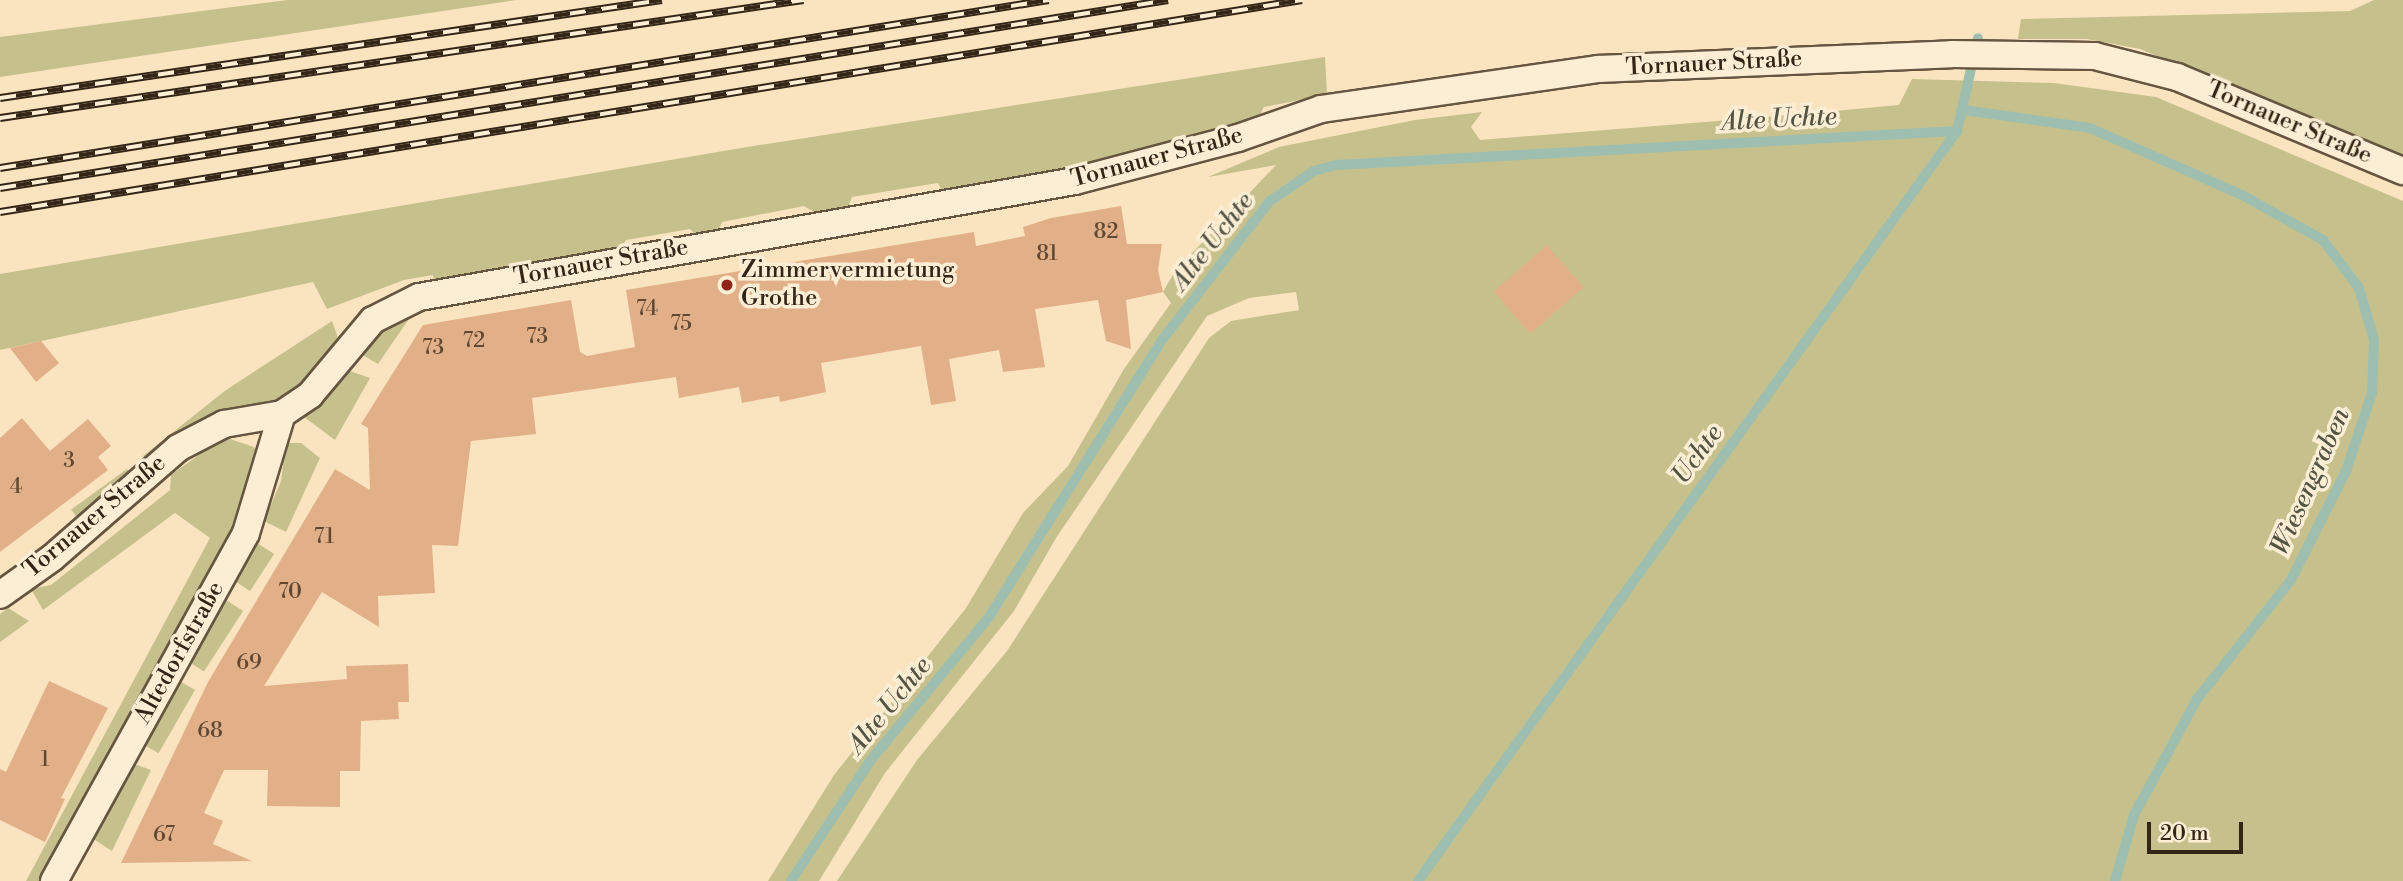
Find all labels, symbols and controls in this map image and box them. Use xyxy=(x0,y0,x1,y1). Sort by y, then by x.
street label: Tornauer Straße xyxy=(1625,45,1803,83)
street label: Tornauer Straße xyxy=(2202,75,2376,171)
water label: Alte Uchte xyxy=(1720,101,1838,139)
street label: Tornauer Straße xyxy=(1068,121,1246,195)
water label: Alte Uchte xyxy=(1165,187,1261,297)
house number: 82 xyxy=(1094,219,1118,245)
street label: Tornauer Straße xyxy=(511,233,691,293)
house number: 81 xyxy=(1036,241,1058,267)
place label: Zimmervermietung Grothe xyxy=(741,257,955,313)
marker: Zimmervermietung Grothe xyxy=(719,277,735,293)
house number: 74 xyxy=(636,296,658,322)
house number: 75 xyxy=(670,311,692,337)
house number: 73 xyxy=(526,324,548,350)
house number: 72 xyxy=(463,328,485,354)
house number: 73 xyxy=(422,335,444,361)
water label: Wiesengraben xyxy=(2265,404,2357,560)
water label: Uchte xyxy=(1666,419,1730,491)
house number: 3 xyxy=(63,448,75,474)
street label: Tornauer Straße xyxy=(18,449,172,585)
house number: 4 xyxy=(10,474,22,500)
house number: 71 xyxy=(314,524,334,550)
street label: Altedorfstraße xyxy=(129,577,231,729)
house number: 70 xyxy=(278,579,302,605)
house number: 69 xyxy=(236,650,262,676)
water label: Alte Uchte xyxy=(841,651,939,761)
house number: 68 xyxy=(197,718,223,744)
house number: 1 xyxy=(40,747,50,773)
scale bar xyxy=(2151,808,2247,852)
text: 20 m xyxy=(2160,821,2209,847)
house number: 67 xyxy=(153,822,175,848)

